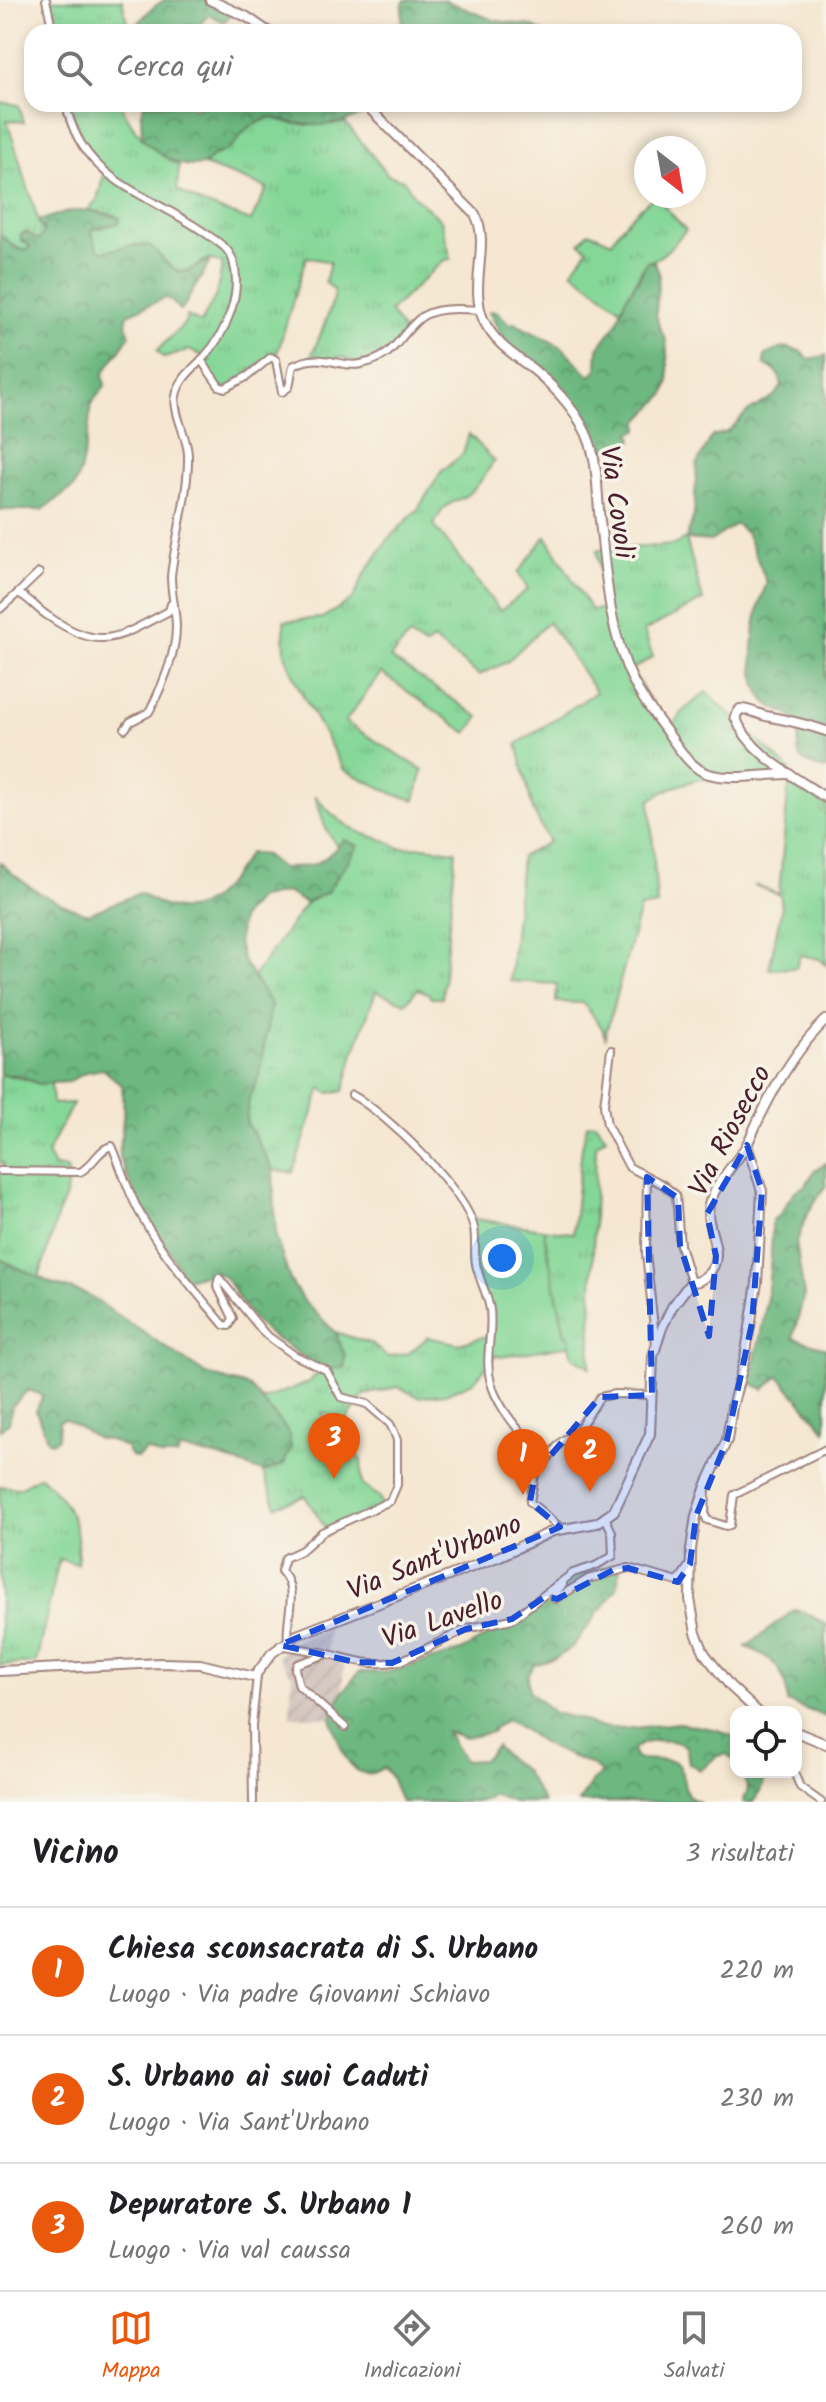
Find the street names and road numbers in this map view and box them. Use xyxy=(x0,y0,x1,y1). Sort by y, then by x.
street label: Via Covoli xyxy=(585,443,646,563)
street label: Via Riosecco xyxy=(678,1057,785,1205)
street label: Via Sant'Urbano xyxy=(341,1503,529,1614)
street label: Via Lavello xyxy=(376,1579,509,1662)

